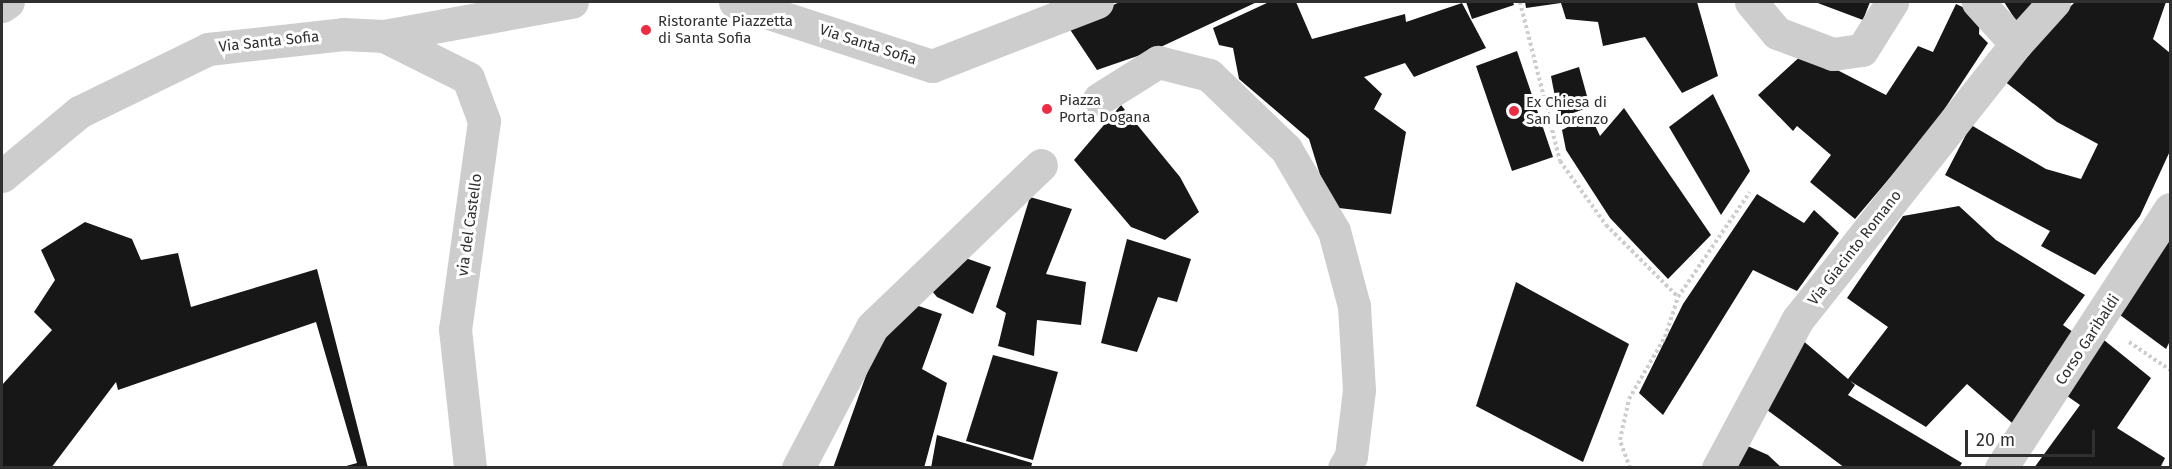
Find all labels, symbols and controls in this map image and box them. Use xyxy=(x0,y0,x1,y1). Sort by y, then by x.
place label: Ristorante Piazzetta di Santa Sofia xyxy=(658,12,793,47)
street label: Via Santa Sofia xyxy=(817,21,919,69)
marker: Ristorante Piazzetta di Santa Sofia xyxy=(639,23,653,37)
street label: Via Santa Sofia xyxy=(218,28,320,56)
place label: Piazza Porta Dogana xyxy=(1059,91,1150,126)
place label: Ex Chiesa di San Lorenzo xyxy=(1526,93,1608,128)
marker: Piazza Porta Dogana xyxy=(1040,102,1054,116)
marker: Ex Chiesa di San Lorenzo xyxy=(1507,104,1521,118)
street label: via del Castello xyxy=(454,173,486,277)
street label: Via Giacinto Romano xyxy=(1805,187,1905,309)
street label: Corso Garibaldi xyxy=(2052,291,2124,389)
scale bar xyxy=(1968,418,2098,456)
text: 20 m xyxy=(1976,429,2015,451)

